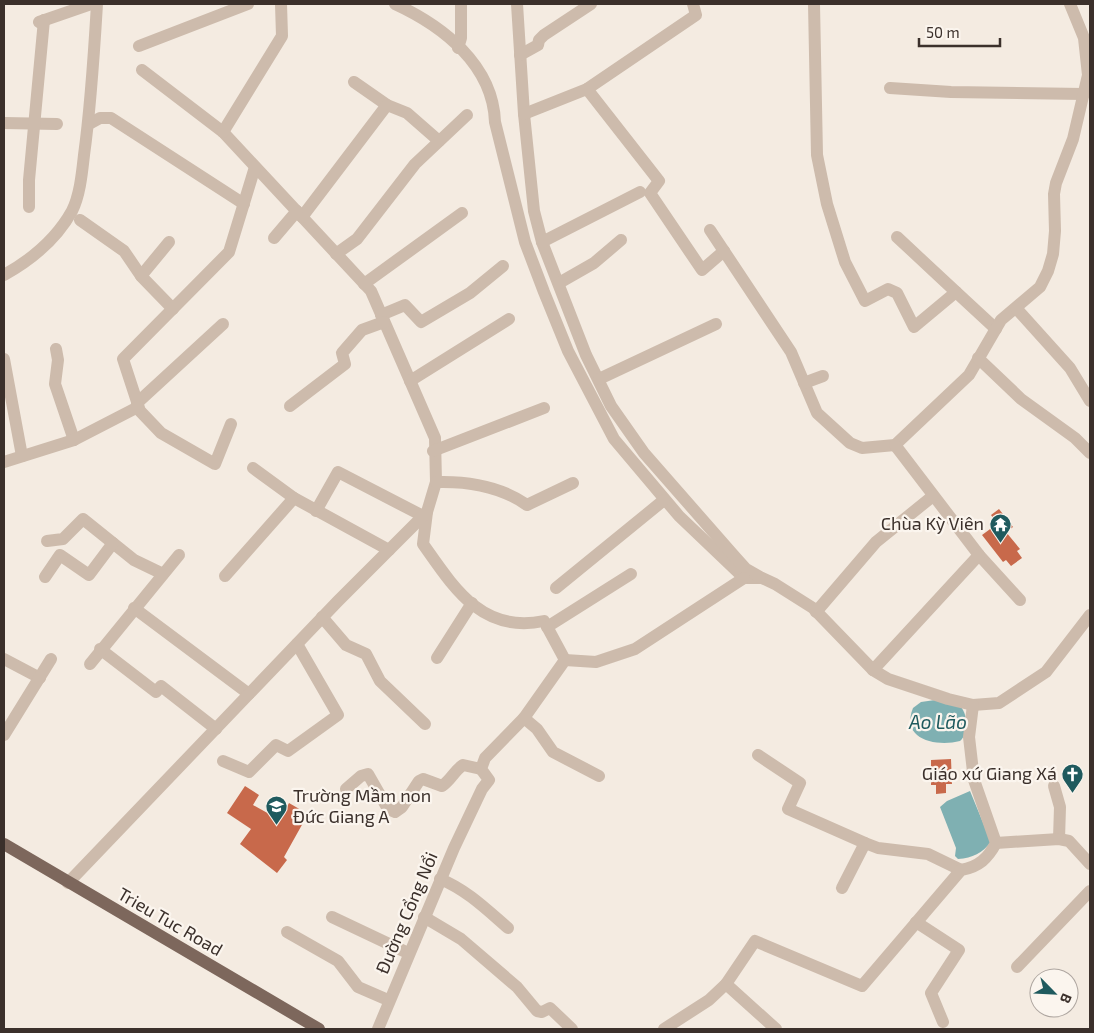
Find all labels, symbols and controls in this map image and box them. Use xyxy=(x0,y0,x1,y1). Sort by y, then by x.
scale bar xyxy=(919,15,1000,47)
text: 50 m xyxy=(926,23,960,41)
place label: Chùa Kỳ Viên xyxy=(881,512,984,534)
temple icon: Chùa Kỳ Viên xyxy=(988,512,1012,543)
water label: Ao Lão xyxy=(908,710,967,733)
place label: Giáo xứ Giang Xá xyxy=(922,762,1057,784)
church icon: Giáo xứ Giang Xá xyxy=(1061,762,1085,793)
place label: Trường Mầm non Đức Giang A xyxy=(293,784,431,827)
school or university icon: Trường Mầm non Đức Giang A xyxy=(265,794,289,825)
street label: Đường Cổng Nổi xyxy=(371,848,442,977)
street label: Trieu Tuc Road xyxy=(114,882,227,960)
north arrow xyxy=(1029,968,1079,1018)
text: B xyxy=(1057,991,1076,1006)

